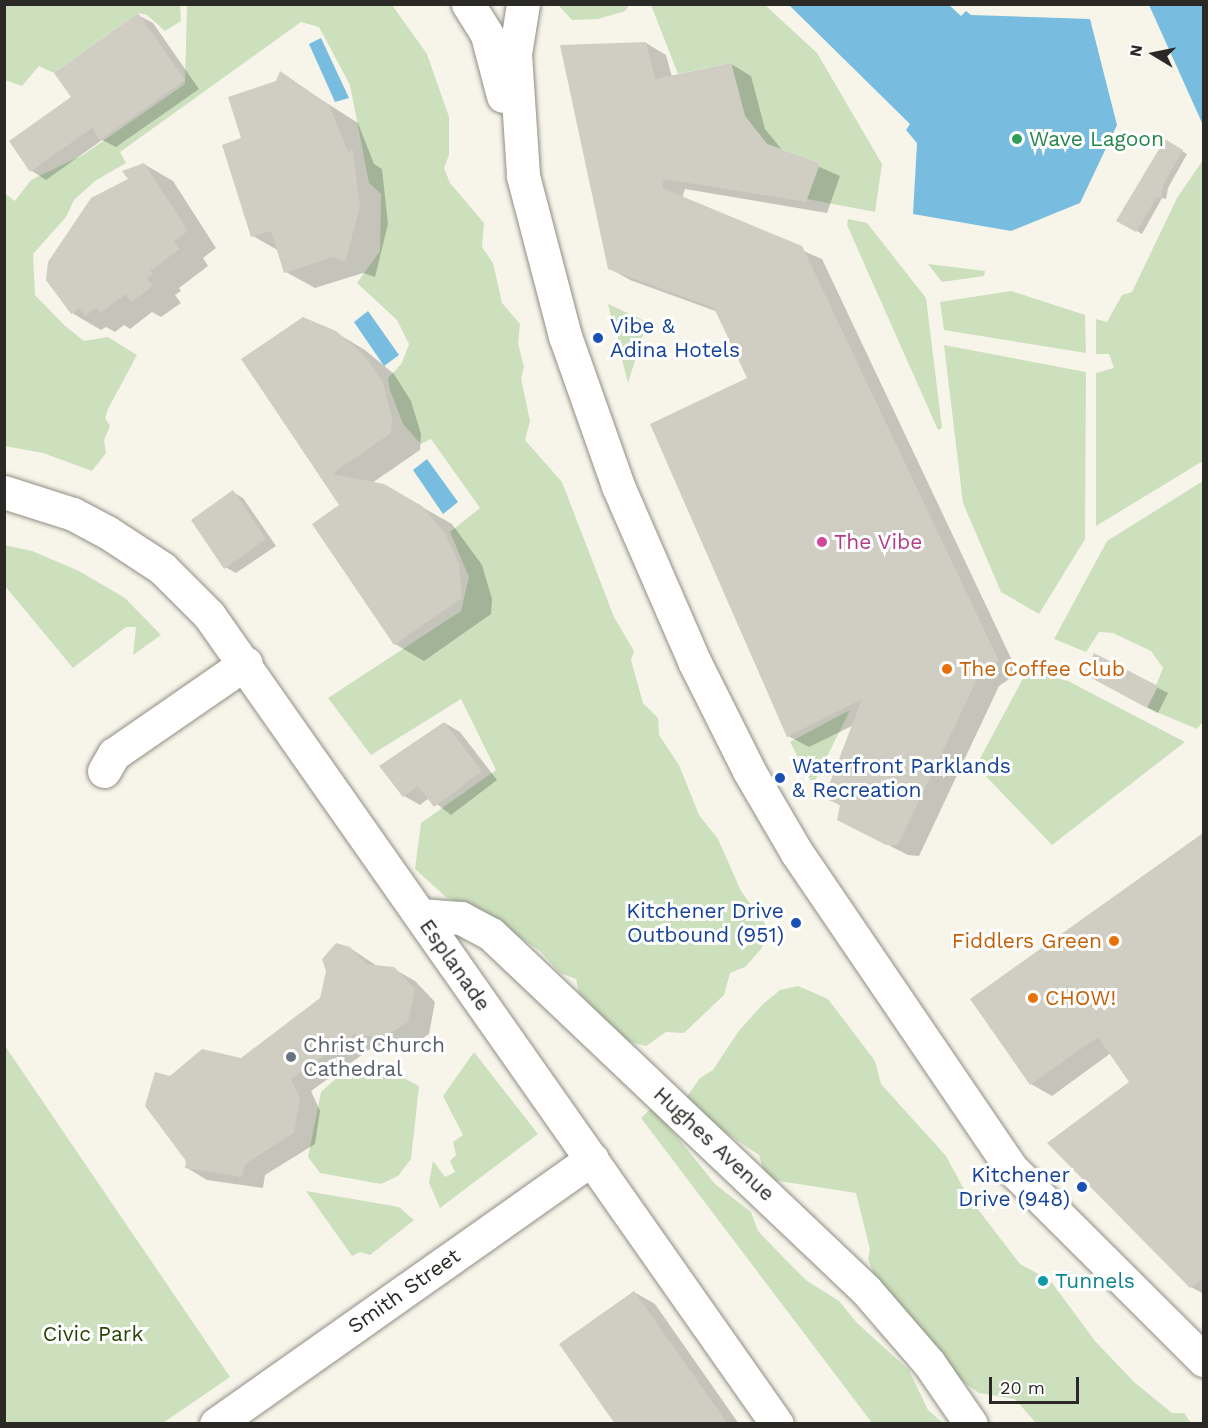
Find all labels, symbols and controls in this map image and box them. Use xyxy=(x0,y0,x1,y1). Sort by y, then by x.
north arrow xyxy=(1124,24,1184,84)
text: N xyxy=(1125,43,1146,58)
place label: Wave Lagoon xyxy=(1029,126,1164,152)
marker: Wave Lagoon xyxy=(1010,132,1024,146)
place label: Vibe & Adina Hotels xyxy=(610,313,741,363)
marker: Vibe & Adina Hotels xyxy=(591,331,605,345)
place label: The Vibe xyxy=(834,529,923,555)
marker: The Vibe xyxy=(815,535,829,549)
place label: The Coffee Club xyxy=(959,656,1125,682)
marker: The Coffee Club xyxy=(940,662,954,676)
place label: Waterfront Parklands & Recreation xyxy=(792,753,1011,803)
marker: Waterfront Parklands & Recreation xyxy=(773,771,787,785)
place label: Kitchener Drive Outbound (951) xyxy=(626,898,784,948)
street label: Esplanade xyxy=(414,914,496,1016)
marker: Kitchener Drive Outbound (951) xyxy=(789,916,803,930)
place label: Fiddlers Green xyxy=(952,928,1102,954)
marker: Fiddlers Green xyxy=(1107,934,1121,948)
place label: CHOW! xyxy=(1045,985,1116,1011)
marker: CHOW! xyxy=(1026,991,1040,1005)
place label: Christ Church Cathedral xyxy=(303,1032,445,1082)
marker: Christ Church Cathedral xyxy=(284,1050,298,1064)
street label: Hughes Avenue xyxy=(648,1081,780,1207)
place label: Kitchener Drive (948) xyxy=(958,1162,1070,1212)
marker: Kitchener Drive (948) xyxy=(1075,1180,1089,1194)
street label: Smith Street xyxy=(343,1243,465,1339)
place label: Tunnels xyxy=(1055,1268,1135,1294)
marker: Tunnels xyxy=(1036,1274,1050,1288)
park label: Civic Park xyxy=(43,1321,143,1347)
scale bar xyxy=(992,1365,1082,1403)
text: 20 m xyxy=(1000,1377,1045,1398)

